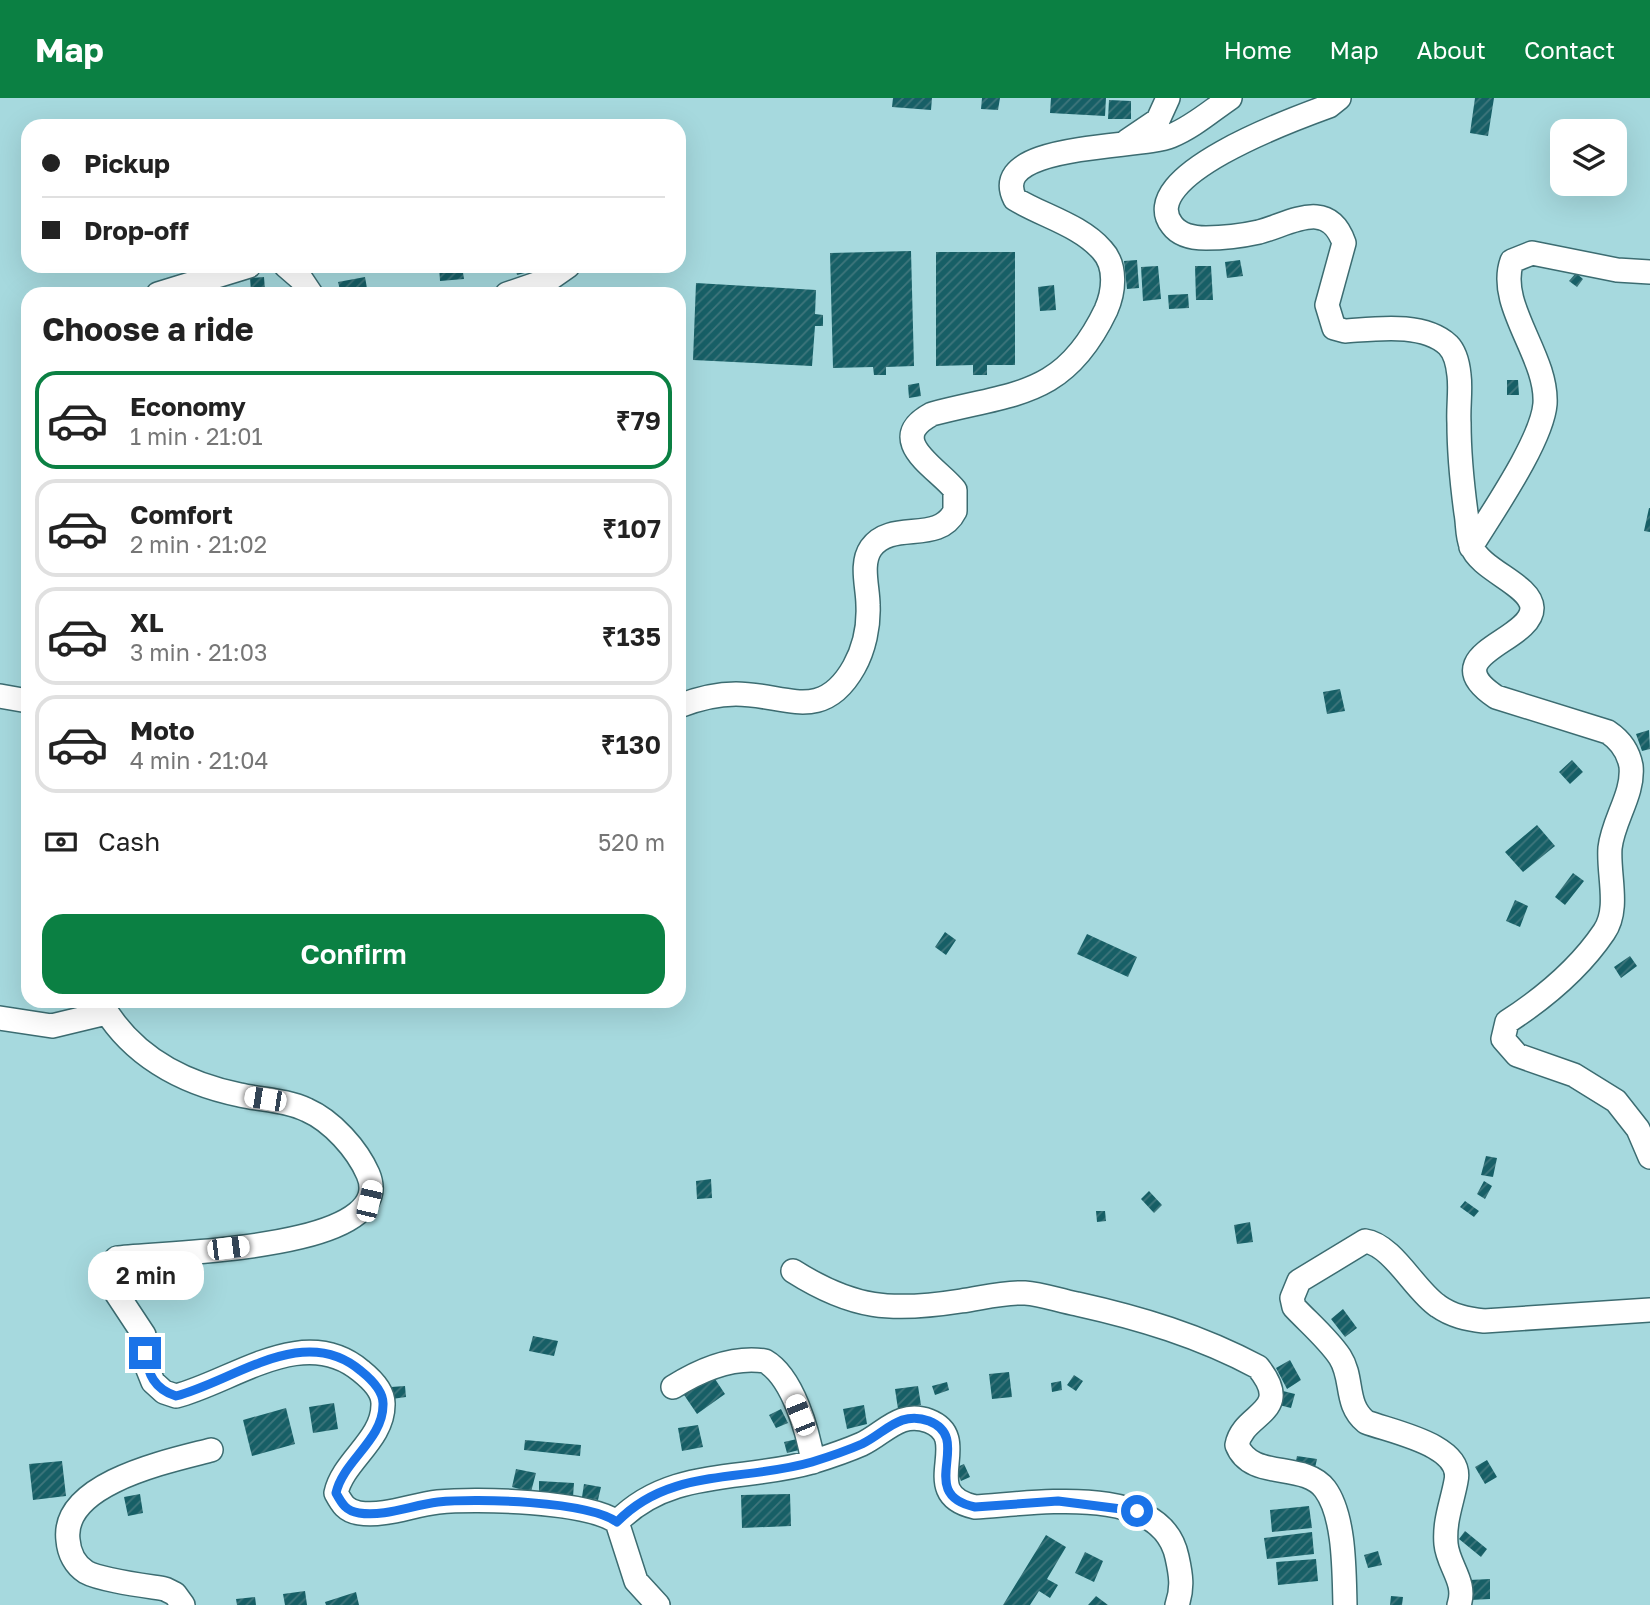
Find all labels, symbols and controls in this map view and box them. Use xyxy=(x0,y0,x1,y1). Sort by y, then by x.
text: Map xyxy=(35,30,104,69)
text: Home xyxy=(1224,35,1292,64)
text: Map xyxy=(1330,35,1379,64)
text: About xyxy=(1417,35,1486,64)
text: Contact xyxy=(1524,35,1615,64)
map controls xyxy=(1550,119,1627,196)
button: layers xyxy=(1550,119,1627,196)
text: Pickup xyxy=(84,148,170,179)
text: Drop-off xyxy=(84,215,189,246)
text: Choose a ride xyxy=(42,310,254,348)
icon: car xyxy=(46,389,109,452)
text: Economy xyxy=(130,391,246,422)
text: ₹79 xyxy=(616,405,661,436)
text: 1 min · 21:01 xyxy=(130,422,263,450)
icon: car xyxy=(46,497,109,560)
text: Comfort xyxy=(130,499,233,530)
text: ₹107 xyxy=(602,513,661,544)
text: 2 min · 21:02 xyxy=(130,530,267,558)
icon: car xyxy=(46,605,109,668)
text: XL xyxy=(130,607,164,638)
text: ₹135 xyxy=(602,621,661,652)
text: 3 min · 21:03 xyxy=(130,638,267,666)
icon: car xyxy=(46,713,109,776)
text: Moto xyxy=(130,715,195,746)
text: ₹130 xyxy=(601,729,661,760)
text: 4 min · 21:04 xyxy=(130,746,269,774)
icon: cash xyxy=(42,823,80,861)
text: Cash xyxy=(98,826,160,857)
text: 520 m xyxy=(598,828,665,856)
button: Confirm xyxy=(42,914,665,994)
car xyxy=(243,1085,288,1113)
car xyxy=(355,1178,384,1224)
car xyxy=(206,1235,251,1261)
callout: 2 min xyxy=(87,1252,203,1300)
text: 2 min xyxy=(116,1261,176,1289)
route end xyxy=(129,1337,161,1369)
car xyxy=(783,1392,818,1438)
route start xyxy=(1121,1495,1153,1527)

